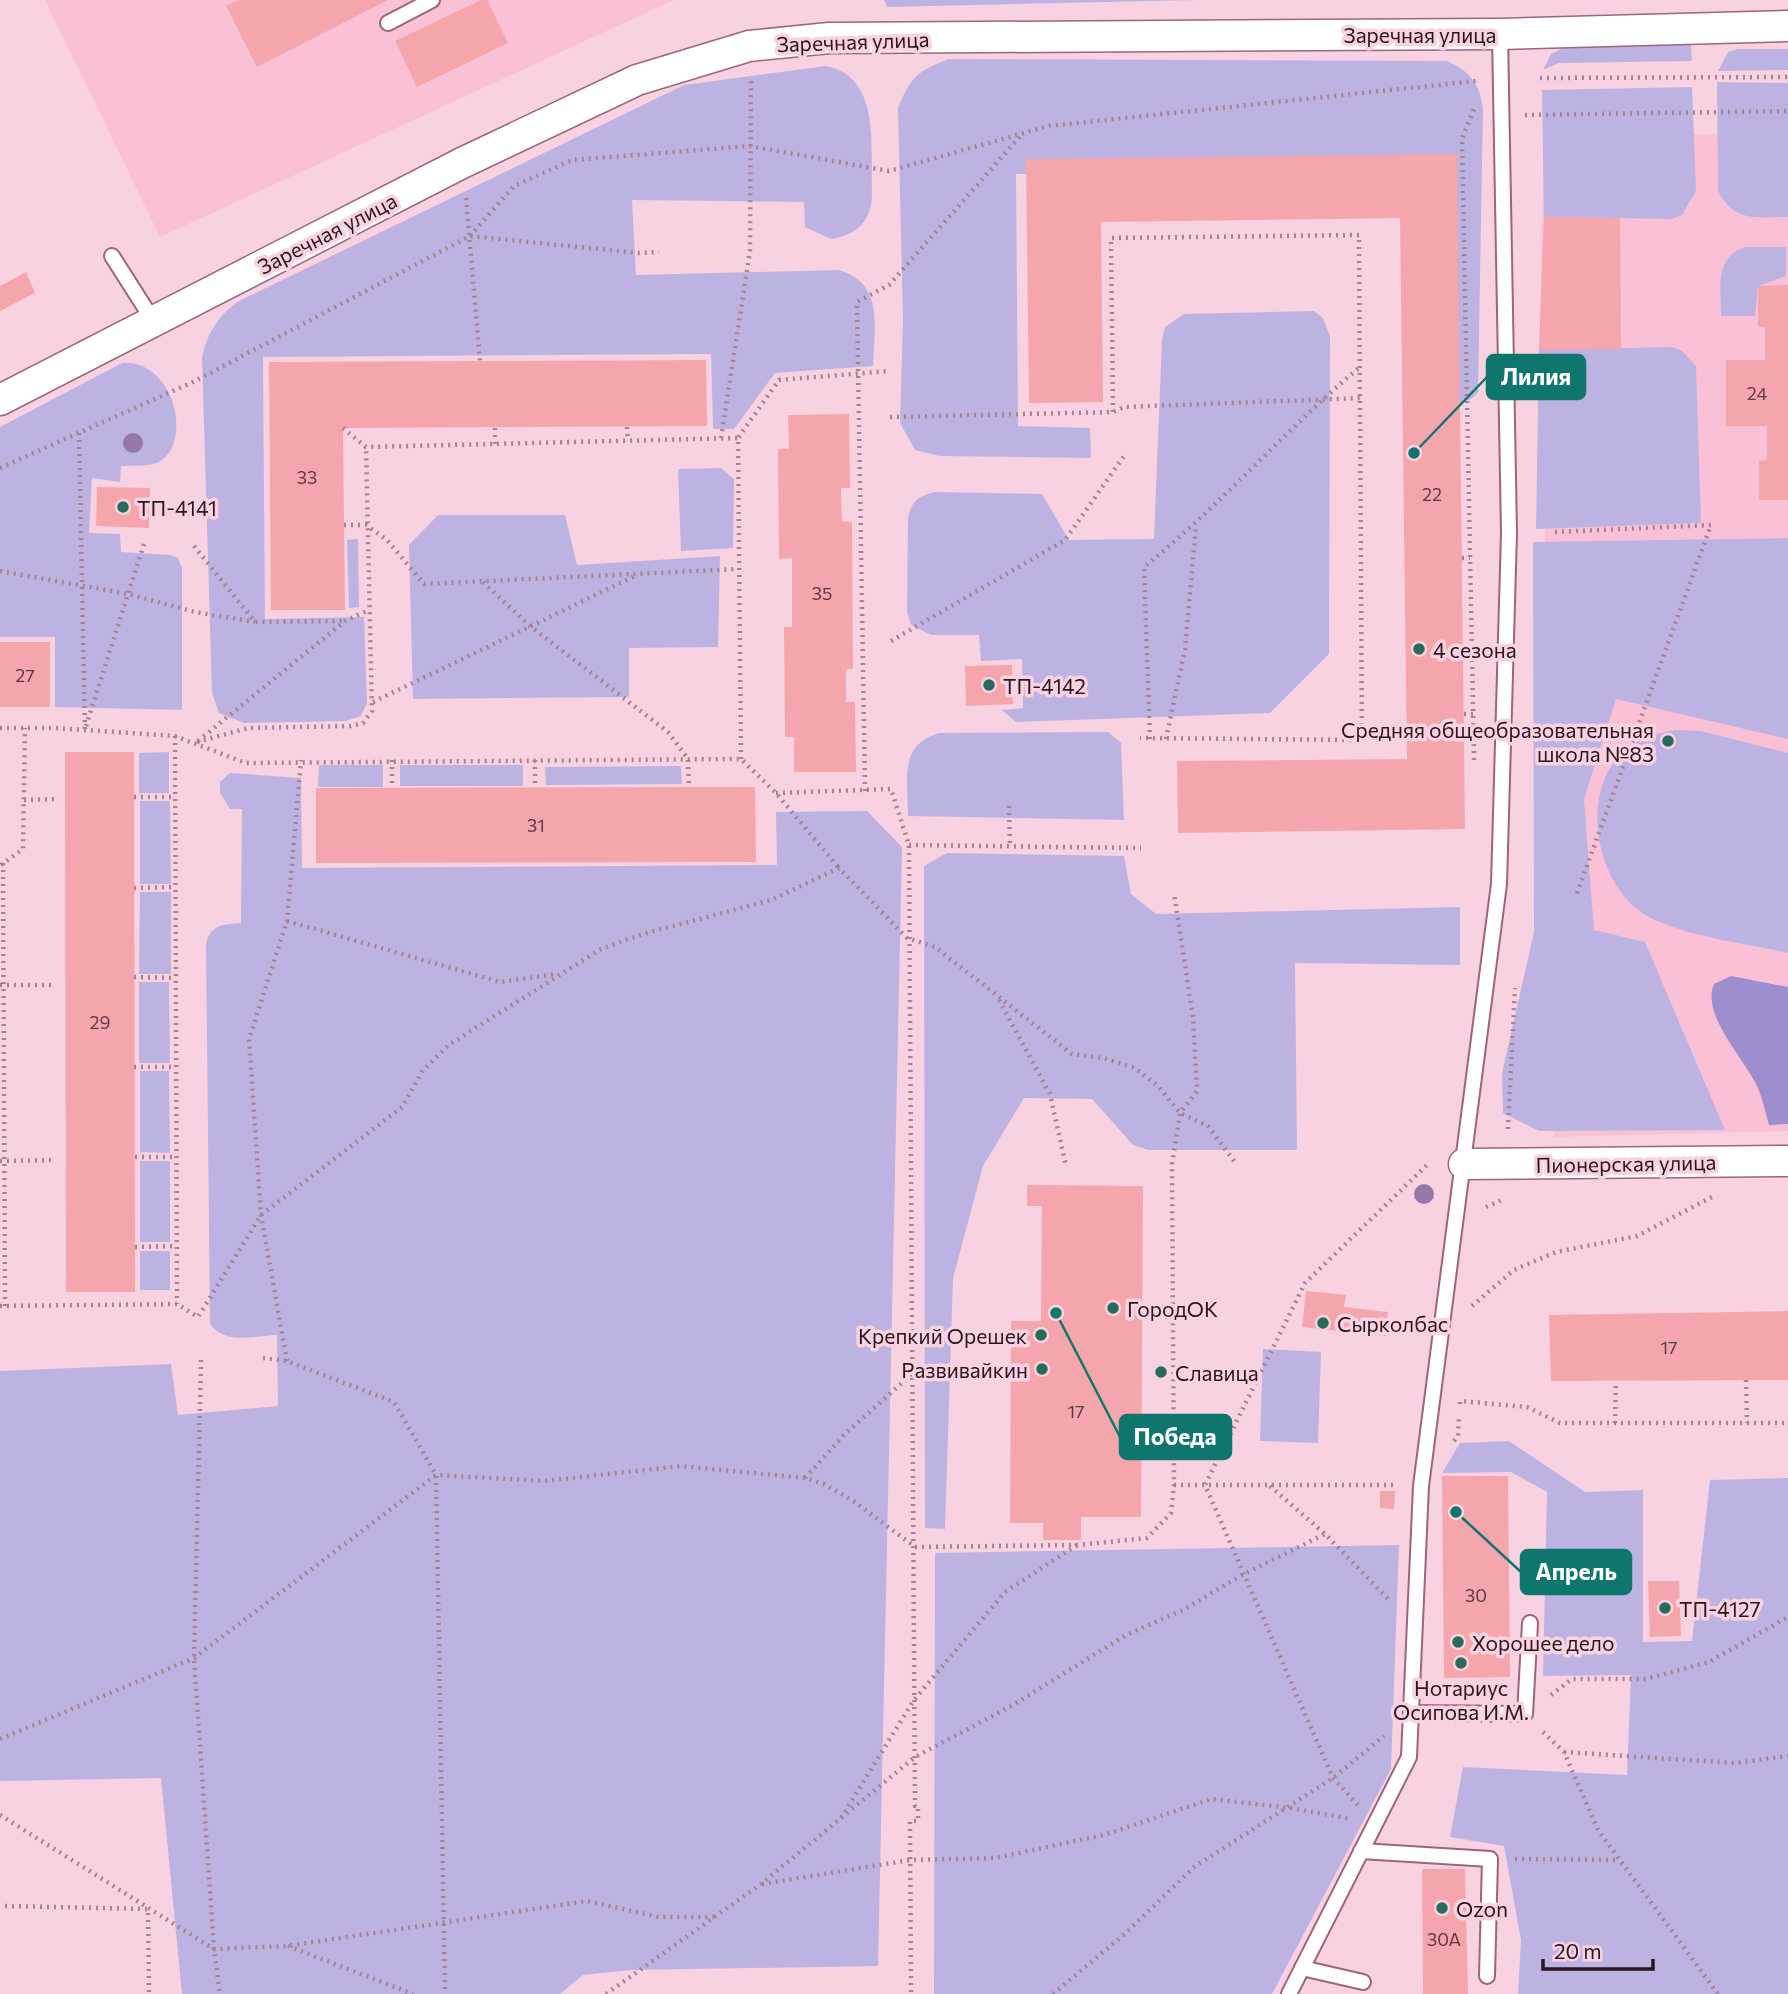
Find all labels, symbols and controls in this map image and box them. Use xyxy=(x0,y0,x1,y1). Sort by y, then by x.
street label: Заречная улица xyxy=(1344,22,1496,47)
street label: Заречная улица xyxy=(776,26,930,56)
street label: Заречная улица xyxy=(253,187,401,279)
callout: Лилия xyxy=(1487,355,1585,399)
text: Лилия xyxy=(1501,362,1571,390)
house number: 24 xyxy=(1747,382,1767,404)
house number: 33 xyxy=(297,466,317,488)
house number: 22 xyxy=(1422,483,1442,505)
place label: ТП-4141 xyxy=(137,495,217,520)
marker: ТП-4141 xyxy=(115,499,131,515)
house number: 35 xyxy=(812,582,832,604)
place label: 4 сезона xyxy=(1433,637,1517,662)
marker: 4 сезона xyxy=(1411,641,1427,657)
house number: 27 xyxy=(15,664,35,686)
place label: ТП-4142 xyxy=(1003,673,1086,698)
marker: ТП-4142 xyxy=(981,677,997,693)
place label: Средняя общеобразовательная школа №83 xyxy=(1341,717,1654,766)
marker: Средняя общеобразовательная школа №83 xyxy=(1660,733,1676,749)
house number: 31 xyxy=(527,814,545,836)
house number: 29 xyxy=(90,1011,110,1033)
street label: Пионерская улица xyxy=(1535,1149,1717,1177)
place label: ГородОК xyxy=(1127,1296,1218,1321)
marker: ГородОК xyxy=(1105,1300,1121,1316)
place label: Сырколбас xyxy=(1337,1311,1448,1336)
marker: Сырколбас xyxy=(1315,1315,1331,1331)
place label: Крепкий Орешек xyxy=(858,1323,1027,1348)
marker: Крепкий Орешек xyxy=(1033,1327,1049,1343)
house number: 17 xyxy=(1660,1336,1678,1358)
place label: Развивайкин xyxy=(901,1357,1028,1382)
place label: Славица xyxy=(1175,1360,1259,1385)
marker: Развивайкин xyxy=(1034,1361,1050,1377)
marker: Славица xyxy=(1153,1364,1169,1380)
house number: 17 xyxy=(1067,1400,1085,1422)
callout: Победа xyxy=(1120,1415,1231,1459)
text: Победа xyxy=(1133,1422,1217,1450)
callout: Апрель xyxy=(1521,1550,1631,1594)
text: Апрель xyxy=(1535,1557,1617,1585)
house number: 30 xyxy=(1465,1584,1487,1606)
place label: ТП-4127 xyxy=(1679,1596,1761,1621)
marker: ТП-4127 xyxy=(1657,1600,1673,1616)
place label: Хорошее дело xyxy=(1472,1630,1615,1655)
marker: Хорошее дело xyxy=(1450,1634,1466,1650)
marker: Нотариус Осипова И.М. xyxy=(1453,1655,1469,1671)
place label: Нотариус Осипова И.М. xyxy=(1393,1675,1529,1724)
place label: Ozon xyxy=(1456,1896,1508,1921)
marker: Ozon xyxy=(1434,1900,1450,1916)
scale bar xyxy=(1543,1927,1653,1971)
house number: 30А xyxy=(1427,1928,1461,1950)
text: 20 m xyxy=(1554,1938,1602,1963)

